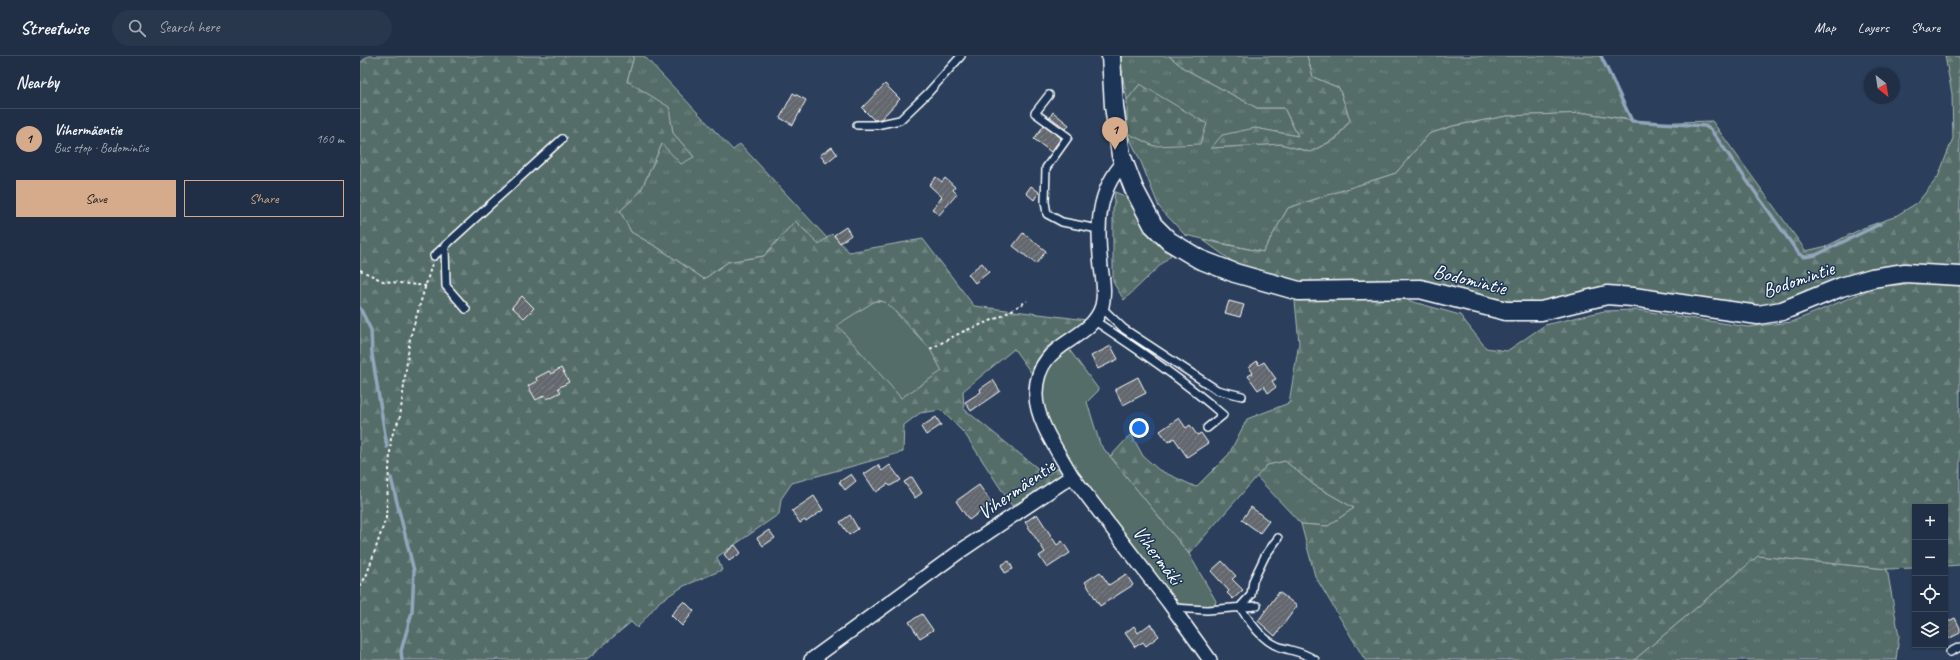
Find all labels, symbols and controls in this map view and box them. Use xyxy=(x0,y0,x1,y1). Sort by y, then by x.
search box xyxy=(112,10,392,46)
text: Streetwise xyxy=(20,16,88,40)
icon: search xyxy=(126,17,148,39)
text: Search here xyxy=(158,18,220,37)
text: Map xyxy=(1814,19,1836,36)
text: Layers xyxy=(1858,19,1889,36)
text: Share xyxy=(1911,19,1940,36)
north arrow xyxy=(1864,68,1900,104)
text: Nearby xyxy=(16,72,59,93)
pin: 1 xyxy=(1102,117,1128,150)
text: Vihermäentie xyxy=(54,121,122,140)
text: 1 xyxy=(26,131,32,147)
text: 160 m xyxy=(316,131,344,147)
text: Bus stop · Bodomintie xyxy=(54,140,148,156)
button: Save xyxy=(16,180,176,217)
button: Share xyxy=(184,180,344,217)
street label: Bodomintie xyxy=(1759,255,1839,303)
street label: Bodomintie xyxy=(1431,258,1510,301)
your location xyxy=(1129,418,1149,438)
street label: Vihermäentie xyxy=(973,453,1061,525)
map controls xyxy=(1912,504,1948,648)
button: + xyxy=(1912,504,1948,540)
street label: Vihermäki xyxy=(1127,521,1189,592)
button: − xyxy=(1912,540,1948,576)
button: locate xyxy=(1912,576,1948,612)
button: layers xyxy=(1912,612,1948,648)

